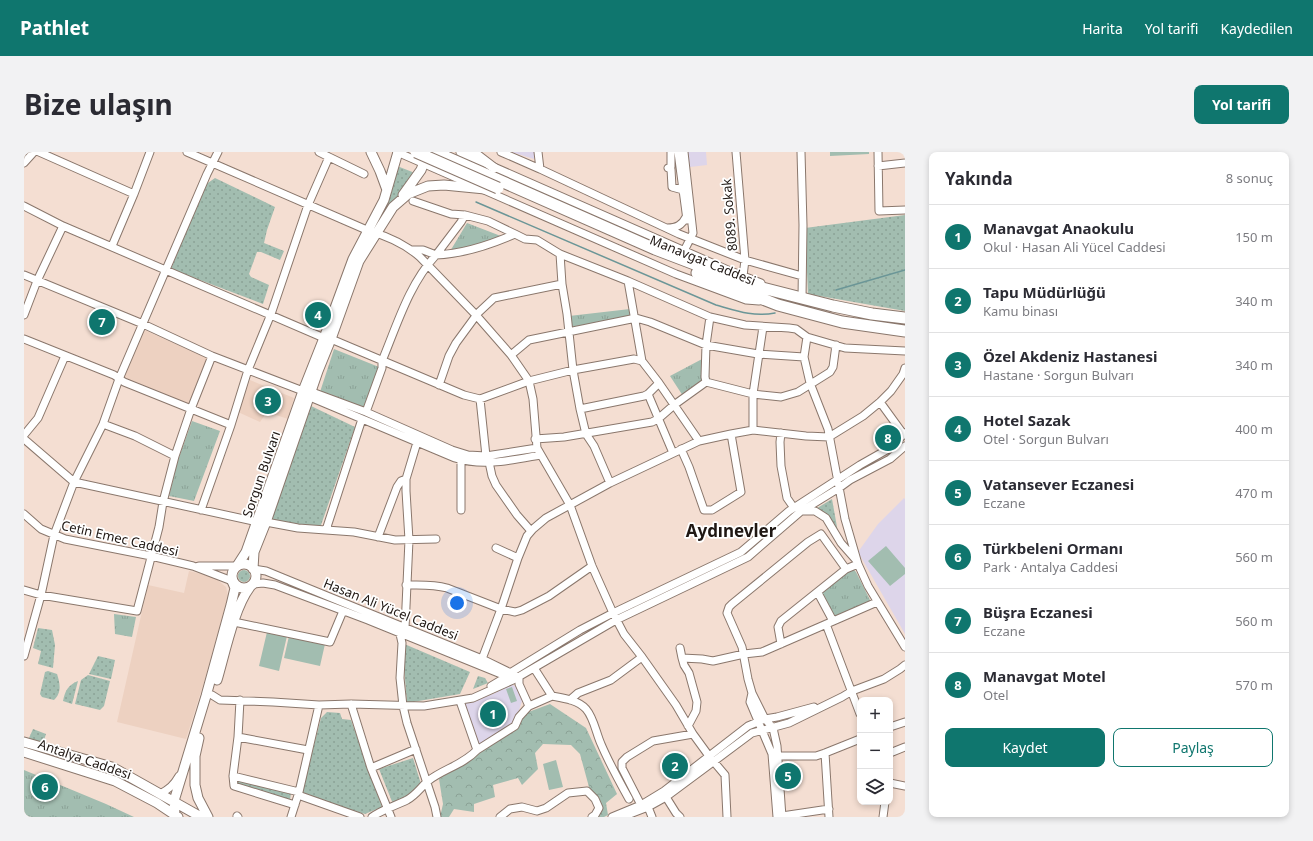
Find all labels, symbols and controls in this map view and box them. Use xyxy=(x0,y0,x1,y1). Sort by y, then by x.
text: Pathlet xyxy=(20,15,89,41)
text: Harita xyxy=(1082,19,1123,38)
text: Yol tarifi xyxy=(1145,19,1198,38)
text: Kaydedilen xyxy=(1220,19,1293,38)
text: Bize ulaşın xyxy=(24,85,173,123)
button: Yol tarifi xyxy=(1194,85,1289,124)
text: Yakında xyxy=(945,167,1013,190)
text: 8 sonuç xyxy=(1226,169,1273,187)
street label: 8089. Sokak xyxy=(717,178,741,252)
text: Manavgat Anaokulu xyxy=(983,218,1134,238)
text: 1 xyxy=(954,228,962,246)
text: 150 m xyxy=(1235,228,1273,246)
street label: Manavgat Caddesi xyxy=(647,231,759,289)
text: Okul · Hasan Ali Yücel Caddesi xyxy=(983,238,1166,256)
text: Tapu Müdürlüğü xyxy=(983,282,1106,302)
text: 2 xyxy=(954,292,962,310)
text: 340 m xyxy=(1235,292,1273,310)
pin: 4 xyxy=(305,300,331,330)
text: Kamu binası xyxy=(983,302,1058,320)
pin: 7 xyxy=(89,307,115,337)
text: Özel Akdeniz Hastanesi xyxy=(983,346,1157,366)
text: 3 xyxy=(954,356,962,374)
text: 340 m xyxy=(1235,356,1273,374)
text: Hastane · Sorgun Bulvarı xyxy=(983,366,1134,384)
pin: 3 xyxy=(255,386,281,416)
text: Hotel Sazak xyxy=(983,410,1071,430)
text: 4 xyxy=(954,420,962,438)
text: 400 m xyxy=(1235,420,1273,438)
pin: 8 xyxy=(875,423,901,453)
street label: Sorgun Bulvarı xyxy=(238,428,284,520)
text: Otel · Sorgun Bulvarı xyxy=(983,430,1109,448)
text: Vatansever Eczanesi xyxy=(983,474,1134,494)
text: 5 xyxy=(954,484,962,502)
text: 470 m xyxy=(1235,484,1273,502)
text: Eczane xyxy=(983,494,1025,512)
street label: Cetin Emec Caddesi xyxy=(60,516,180,560)
district label: Aydınevler xyxy=(686,519,777,542)
text: Türkbeleni Ormanı xyxy=(983,538,1123,558)
text: 6 xyxy=(954,548,962,566)
text: 560 m xyxy=(1235,548,1273,566)
text: Park · Antalya Caddesi xyxy=(983,558,1118,576)
street label: Hasan Ali Yücel Caddesi xyxy=(321,574,461,644)
your location xyxy=(447,593,467,613)
text: Büşra Eczanesi xyxy=(983,602,1093,622)
text: 7 xyxy=(954,612,962,630)
text: 560 m xyxy=(1235,612,1273,630)
text: Eczane xyxy=(983,622,1025,640)
text: Manavgat Motel xyxy=(983,666,1106,686)
text: 8 xyxy=(954,676,962,694)
text: 570 m xyxy=(1235,676,1273,694)
text: Otel xyxy=(983,686,1009,704)
map controls xyxy=(857,697,893,805)
button: + xyxy=(857,697,893,733)
pin: 1 xyxy=(480,699,506,729)
button: Kaydet xyxy=(945,728,1105,767)
button: Paylaş xyxy=(1113,728,1273,767)
button: − xyxy=(857,733,893,769)
street label: Antalya Caddesi xyxy=(36,735,134,783)
pin: 2 xyxy=(662,751,688,781)
pin: 5 xyxy=(775,761,801,791)
button: layers xyxy=(857,769,893,805)
pin: 6 xyxy=(32,772,58,802)

